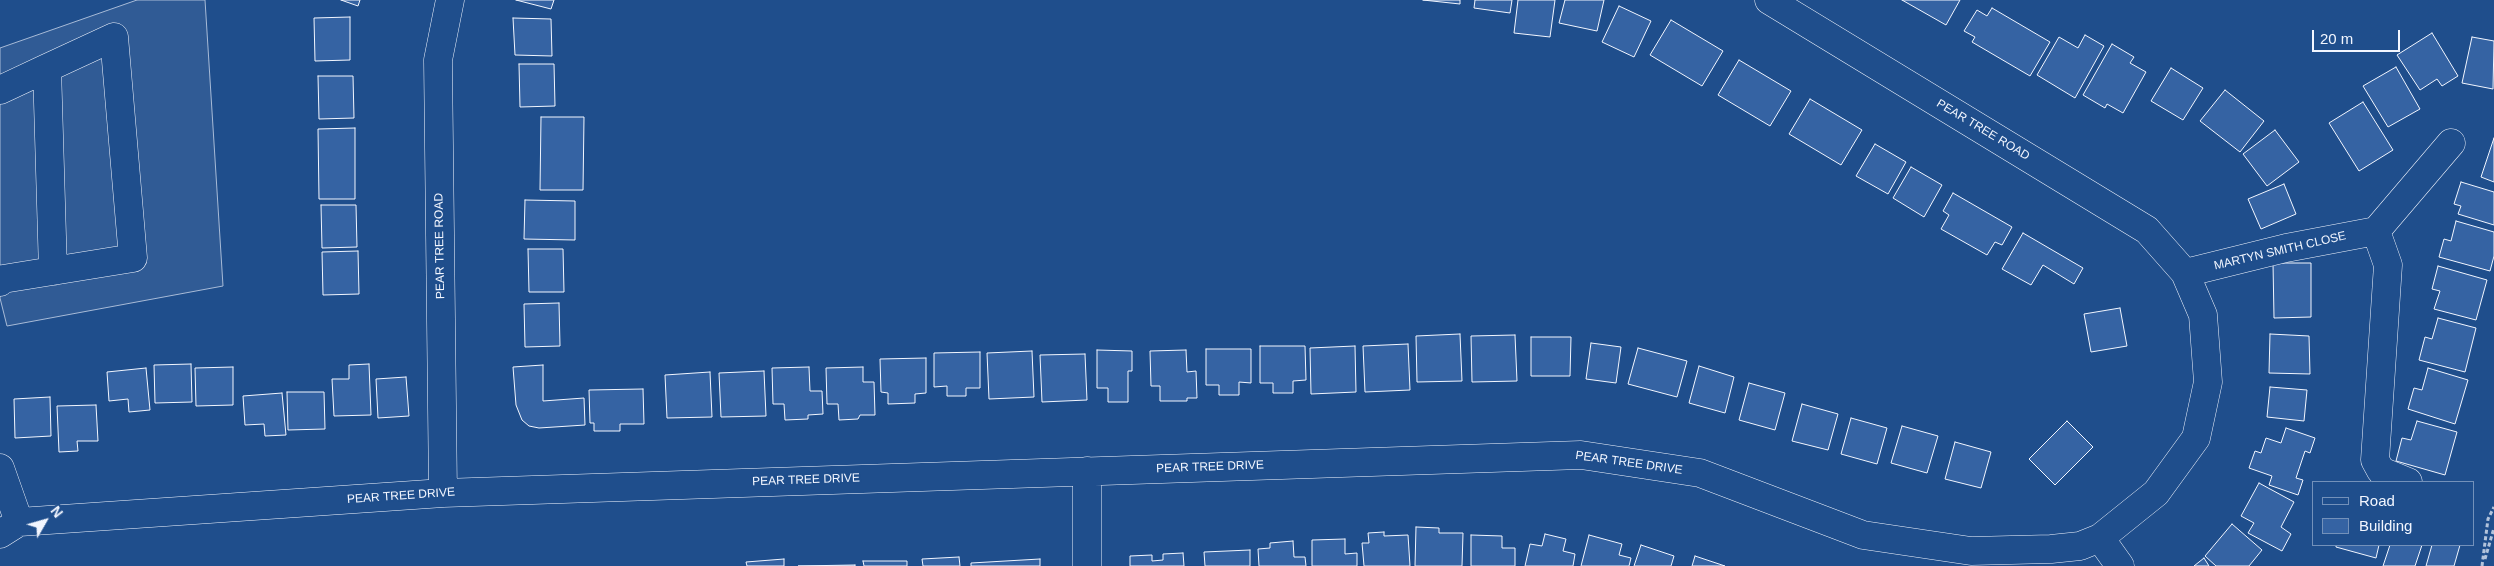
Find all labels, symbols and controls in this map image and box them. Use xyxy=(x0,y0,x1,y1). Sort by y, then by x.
scale bar xyxy=(2314,20,2402,52)
text: 20 m xyxy=(2320,30,2353,47)
street label: PEAR TREE ROAD xyxy=(1934,97,2032,163)
street label: PEAR TREE ROAD xyxy=(432,193,448,299)
street label: MARTYN SMITH CLOSE xyxy=(2213,229,2347,273)
street label: PEAR TREE DRIVE xyxy=(1575,448,1683,478)
street label: PEAR TREE DRIVE xyxy=(1156,458,1264,476)
street label: PEAR TREE DRIVE xyxy=(752,471,860,489)
legend xyxy=(2312,481,2474,546)
street label: PEAR TREE DRIVE xyxy=(347,485,455,507)
text: Road xyxy=(2359,492,2395,509)
north arrow xyxy=(20,496,70,546)
text: N xyxy=(47,503,66,521)
text: Building xyxy=(2359,517,2412,534)

